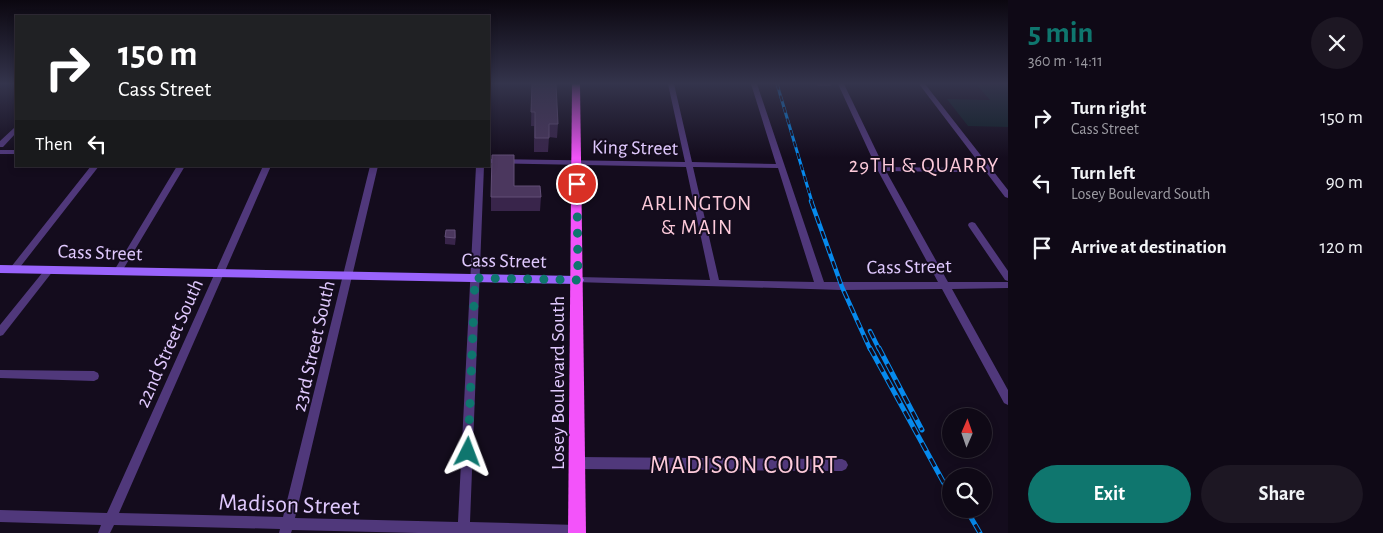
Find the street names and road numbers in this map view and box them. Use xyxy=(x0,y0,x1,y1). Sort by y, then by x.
street label: King Street xyxy=(592,137,679,159)
street label: Cass Street xyxy=(57,242,143,264)
street label: Cass Street xyxy=(461,250,547,272)
street label: Cass Street xyxy=(866,256,952,278)
street label: 22nd Street South xyxy=(133,276,207,411)
street label: 23rd Street South xyxy=(289,279,339,414)
street label: Losey Boulevard South xyxy=(548,296,568,470)
street label: Madison Street xyxy=(218,491,360,519)

